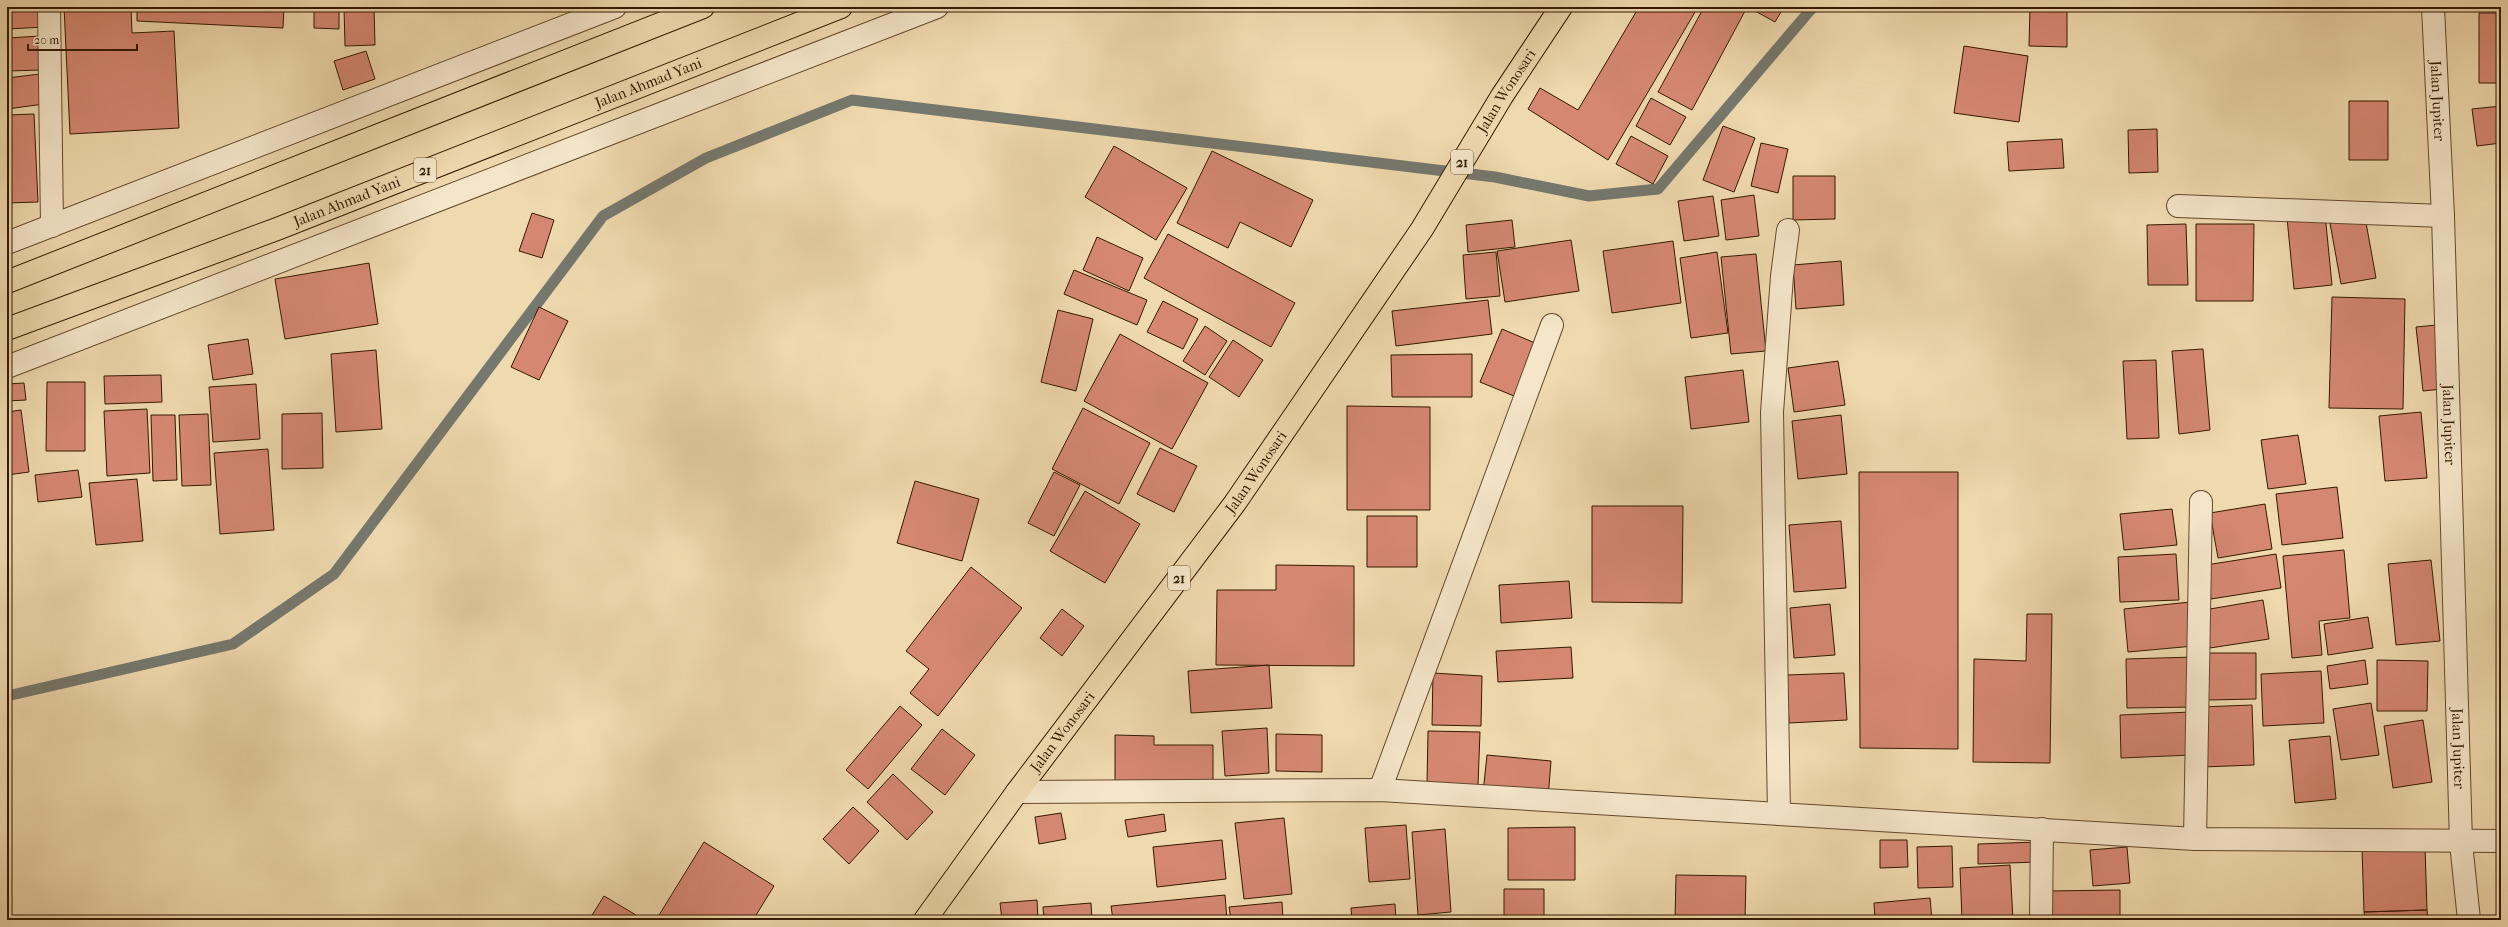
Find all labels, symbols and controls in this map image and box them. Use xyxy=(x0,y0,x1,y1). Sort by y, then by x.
scale bar xyxy=(28,26,137,52)
text: 20 m xyxy=(34,33,59,47)
street label: Jalan Wonosari xyxy=(1472,45,1540,137)
street label: Jalan Ahmad Yani xyxy=(591,53,705,112)
street label: Jalan Jupiter xyxy=(2427,59,2448,142)
road number: 21 xyxy=(1451,150,1473,174)
road number: 21 xyxy=(414,158,436,182)
street label: Jalan Ahmad Yani xyxy=(290,172,403,231)
street label: Jalan Jupiter xyxy=(2439,383,2459,466)
street label: Jalan Wonosari xyxy=(1221,427,1291,518)
road number: 21 xyxy=(1168,566,1190,590)
street label: Jalan Wonosari xyxy=(1026,688,1099,776)
street label: Jalan Jupiter xyxy=(2448,707,2468,790)

